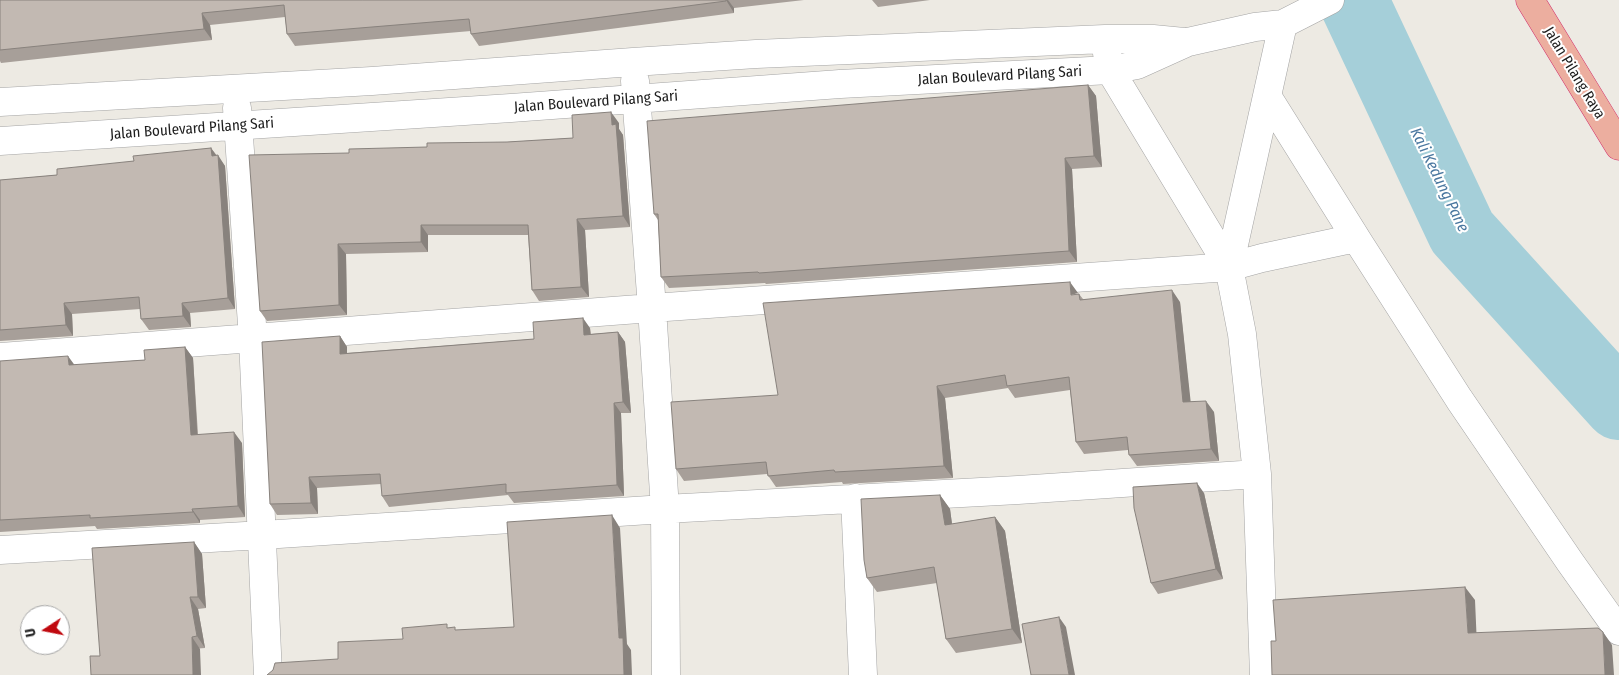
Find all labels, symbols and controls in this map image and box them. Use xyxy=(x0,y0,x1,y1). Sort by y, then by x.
street label: Jalan Pilang Raya xyxy=(1539,24,1609,122)
street label: Jalan Boulevard Pilang Sari xyxy=(917,63,1083,89)
street label: Jalan Boulevard Pilang Sari xyxy=(513,87,679,117)
street label: Jalan Boulevard Pilang Sari xyxy=(109,114,275,144)
water label: Kali Kedung Pane xyxy=(1406,125,1472,235)
north arrow xyxy=(20,605,70,655)
text: U xyxy=(22,627,40,638)

